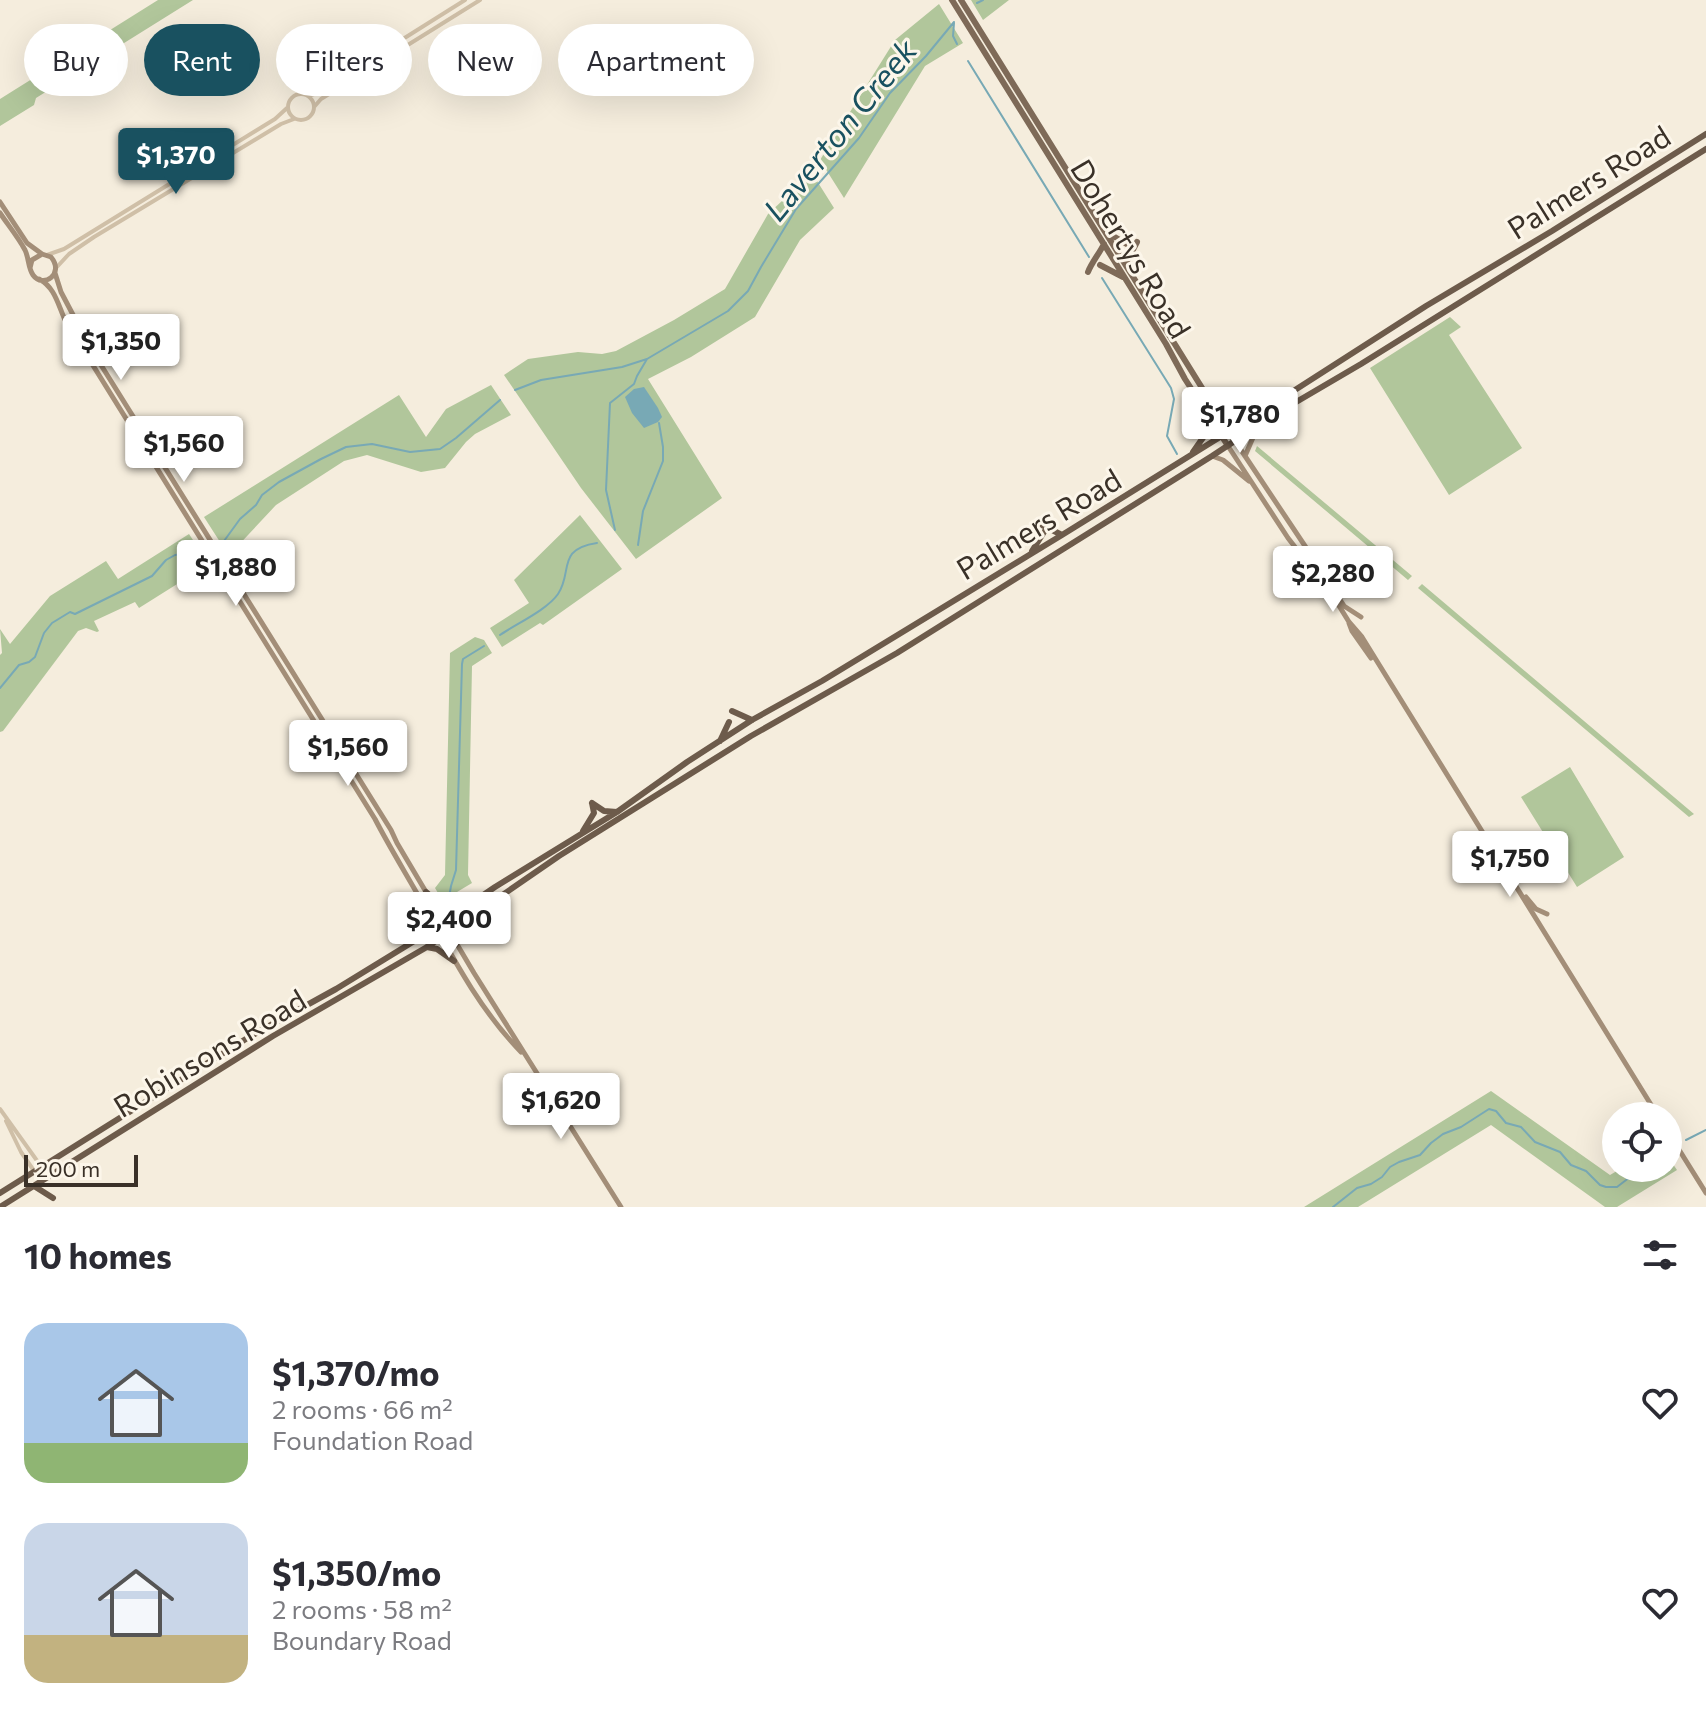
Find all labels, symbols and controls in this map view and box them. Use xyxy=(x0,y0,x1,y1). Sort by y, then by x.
chip: Buy xyxy=(24,24,128,96)
chip: Rent xyxy=(144,24,260,96)
chip: Filters xyxy=(276,24,412,96)
chip: New xyxy=(428,24,542,96)
chip: Apartment xyxy=(558,24,754,96)
water label: Laverton Creek xyxy=(754,30,925,228)
street label: Palmers Road xyxy=(1500,116,1676,246)
pin: $1,370 xyxy=(111,128,241,196)
text: $1,370 xyxy=(136,138,216,169)
street label: Dohertys Road xyxy=(1064,152,1200,344)
pin: $1,350 xyxy=(56,314,186,382)
text: $1,350 xyxy=(81,324,161,355)
pin: $1,780 xyxy=(1175,387,1305,455)
text: $1,780 xyxy=(1200,397,1280,428)
pin: $1,560 xyxy=(119,416,249,484)
text: $1,560 xyxy=(143,426,225,457)
street label: Palmers Road xyxy=(949,459,1127,587)
pin: $1,880 xyxy=(171,540,301,608)
pin: $2,280 xyxy=(1268,546,1398,614)
text: $1,880 xyxy=(195,550,277,581)
text: $2,280 xyxy=(1291,556,1375,587)
pin: $1,560 xyxy=(283,720,413,788)
text: $1,560 xyxy=(307,730,389,761)
pin: $1,750 xyxy=(1445,831,1575,899)
text: $1,750 xyxy=(1470,841,1550,872)
pin: $2,400 xyxy=(384,892,514,960)
text: $2,400 xyxy=(406,902,492,933)
street label: Robinsons Road xyxy=(106,980,312,1124)
pin: $1,620 xyxy=(496,1073,626,1141)
text: $1,620 xyxy=(521,1083,601,1114)
map controls xyxy=(1602,1102,1682,1182)
button: locate xyxy=(1602,1102,1682,1182)
scale bar xyxy=(24,1151,138,1187)
text: 200 m xyxy=(36,1155,100,1182)
icon: filters xyxy=(1638,1233,1682,1277)
text: 10 homes xyxy=(24,1234,172,1276)
text: $1,370/mo xyxy=(272,1351,440,1393)
icon: home xyxy=(88,1355,184,1451)
icon: heart xyxy=(1638,1381,1682,1425)
text: 2 rooms · 66 m² xyxy=(272,1393,453,1424)
text: Foundation Road xyxy=(272,1424,473,1455)
text: $1,350/mo xyxy=(272,1551,441,1593)
icon: home xyxy=(88,1555,184,1651)
icon: heart xyxy=(1638,1581,1682,1625)
text: 2 rooms · 58 m² xyxy=(272,1593,452,1624)
text: Boundary Road xyxy=(272,1624,452,1655)

